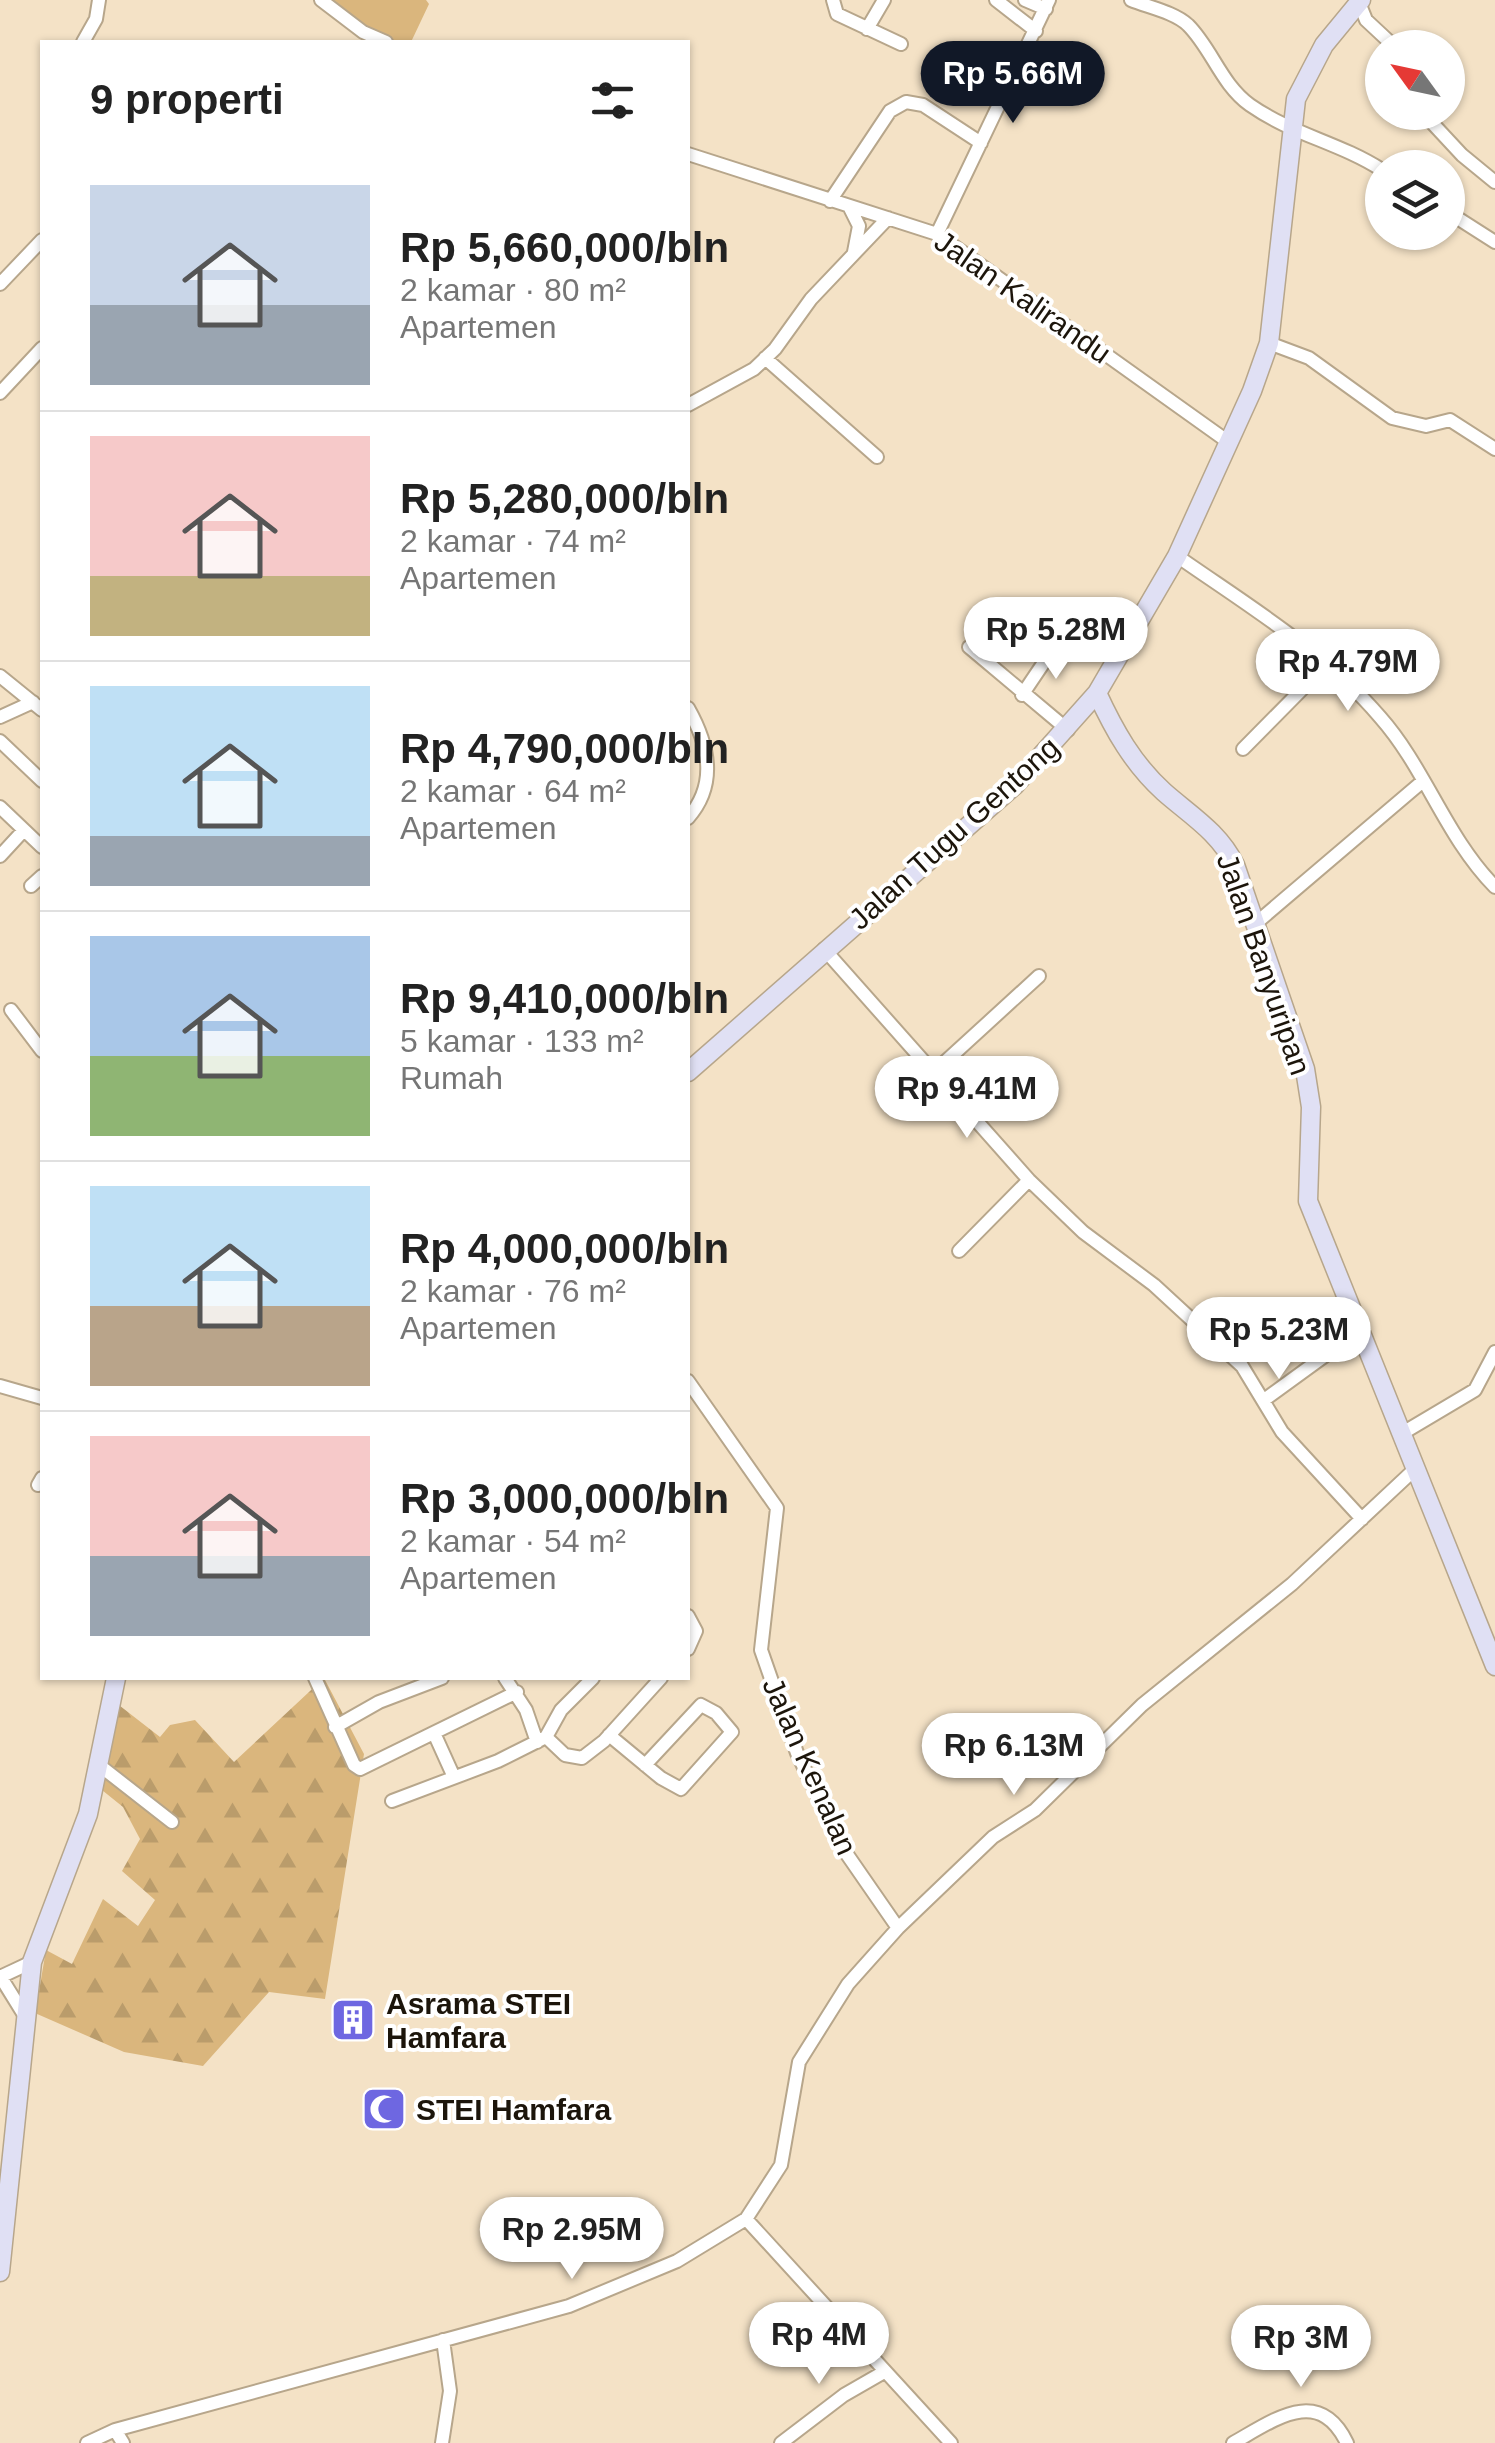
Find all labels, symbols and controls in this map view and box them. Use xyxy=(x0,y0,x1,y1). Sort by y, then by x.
north arrow xyxy=(1365,30,1465,130)
map controls xyxy=(1365,30,1465,250)
pin: Rp 5.66M xyxy=(910,41,1116,126)
text: Rp 5.66M xyxy=(943,55,1083,91)
icon: filters xyxy=(585,73,640,128)
text: 9 properti xyxy=(90,76,284,123)
button: layers xyxy=(1365,150,1465,250)
text: Rp 5,660,000/bln xyxy=(400,224,729,271)
street label: Jalan Kalirandu xyxy=(929,224,1117,370)
icon: home xyxy=(170,225,290,345)
text: 2 kamar · 80 m² xyxy=(400,272,626,308)
text: Apartemen xyxy=(400,309,557,345)
text: Rp 5,280,000/bln xyxy=(400,475,729,522)
icon: home xyxy=(170,476,290,596)
text: 2 kamar · 74 m² xyxy=(400,523,626,559)
text: Apartemen xyxy=(400,560,557,596)
pin: Rp 5.28M xyxy=(953,597,1159,682)
text: Rp 5.28M xyxy=(986,611,1126,647)
pin: Rp 4.79M xyxy=(1245,629,1451,714)
text: Rp 4.79M xyxy=(1278,643,1418,679)
text: Rp 4,790,000/bln xyxy=(400,725,729,772)
icon: home xyxy=(170,726,290,846)
street label: Jalan Tugu Gentong xyxy=(843,730,1065,936)
text: 2 kamar · 64 m² xyxy=(400,773,626,809)
text: Apartemen xyxy=(400,810,557,846)
street label: Jalan Banyuripan xyxy=(1211,849,1317,1079)
text: Rp 9,410,000/bln xyxy=(400,975,729,1022)
icon: home xyxy=(170,976,290,1096)
text: 5 kamar · 133 m² xyxy=(400,1023,644,1059)
pin: Rp 9.41M xyxy=(864,1056,1070,1141)
text: Rumah xyxy=(400,1060,503,1096)
text: Rp 9.41M xyxy=(897,1070,1037,1106)
text: Rp 4,000,000/bln xyxy=(400,1225,729,1272)
icon: home xyxy=(170,1226,290,1346)
text: 2 kamar · 76 m² xyxy=(400,1273,626,1309)
pin: Rp 5.23M xyxy=(1176,1297,1382,1382)
text: Apartemen xyxy=(400,1310,557,1346)
text: Rp 5.23M xyxy=(1209,1311,1349,1347)
text: Rp 3,000,000/bln xyxy=(400,1475,729,1522)
icon: home xyxy=(170,1476,290,1596)
text: 2 kamar · 54 m² xyxy=(400,1523,626,1559)
text: Apartemen xyxy=(400,1560,557,1596)
street label: Jalan Kenalan xyxy=(756,1672,864,1860)
pin: Rp 6.13M xyxy=(911,1713,1117,1798)
text: Rp 6.13M xyxy=(944,1727,1084,1763)
place label: Asrama STEI Hamfara xyxy=(386,1987,571,2054)
building icon: Asrama STEI Hamfara xyxy=(330,1997,376,2043)
mosque icon: STEI Hamfara xyxy=(361,2086,407,2132)
place label: STEI Hamfara xyxy=(416,2093,611,2126)
pin: Rp 2.95M xyxy=(469,2197,675,2282)
text: Rp 2.95M xyxy=(502,2211,642,2247)
pin: Rp 4M xyxy=(749,2302,889,2387)
pin: Rp 3M xyxy=(1231,2305,1371,2390)
text: Rp 4M xyxy=(771,2316,867,2352)
text: Rp 3M xyxy=(1253,2319,1349,2355)

